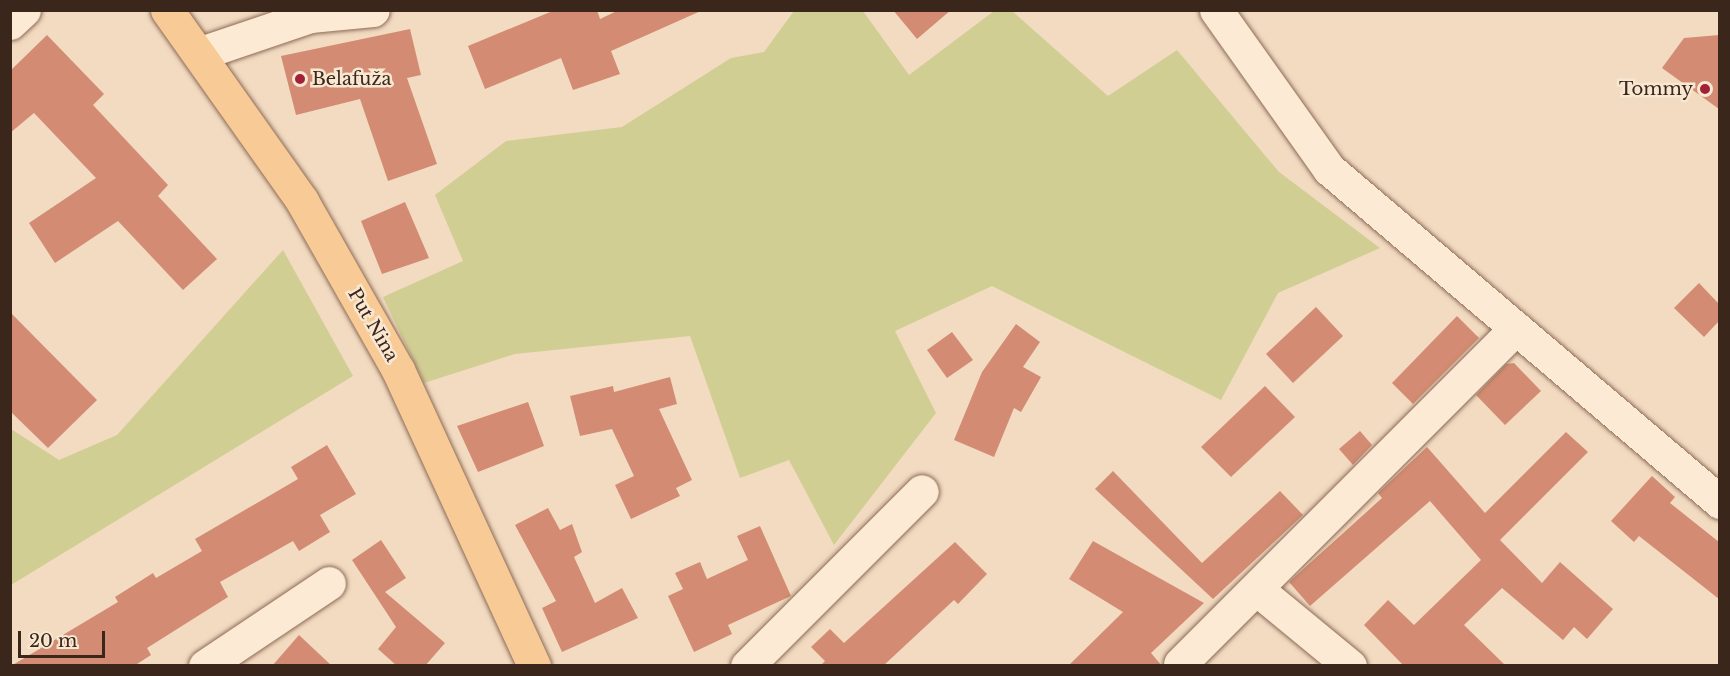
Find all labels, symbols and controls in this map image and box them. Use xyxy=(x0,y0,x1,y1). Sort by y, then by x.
place label: Belafuža xyxy=(312,68,391,90)
marker: Belafuža xyxy=(293,72,307,86)
place label: Tommy xyxy=(1619,78,1693,100)
marker: Tommy xyxy=(1698,82,1712,96)
street label: Put Nina xyxy=(343,285,403,365)
scale bar xyxy=(21,619,108,657)
text: 20 m xyxy=(29,630,77,652)

